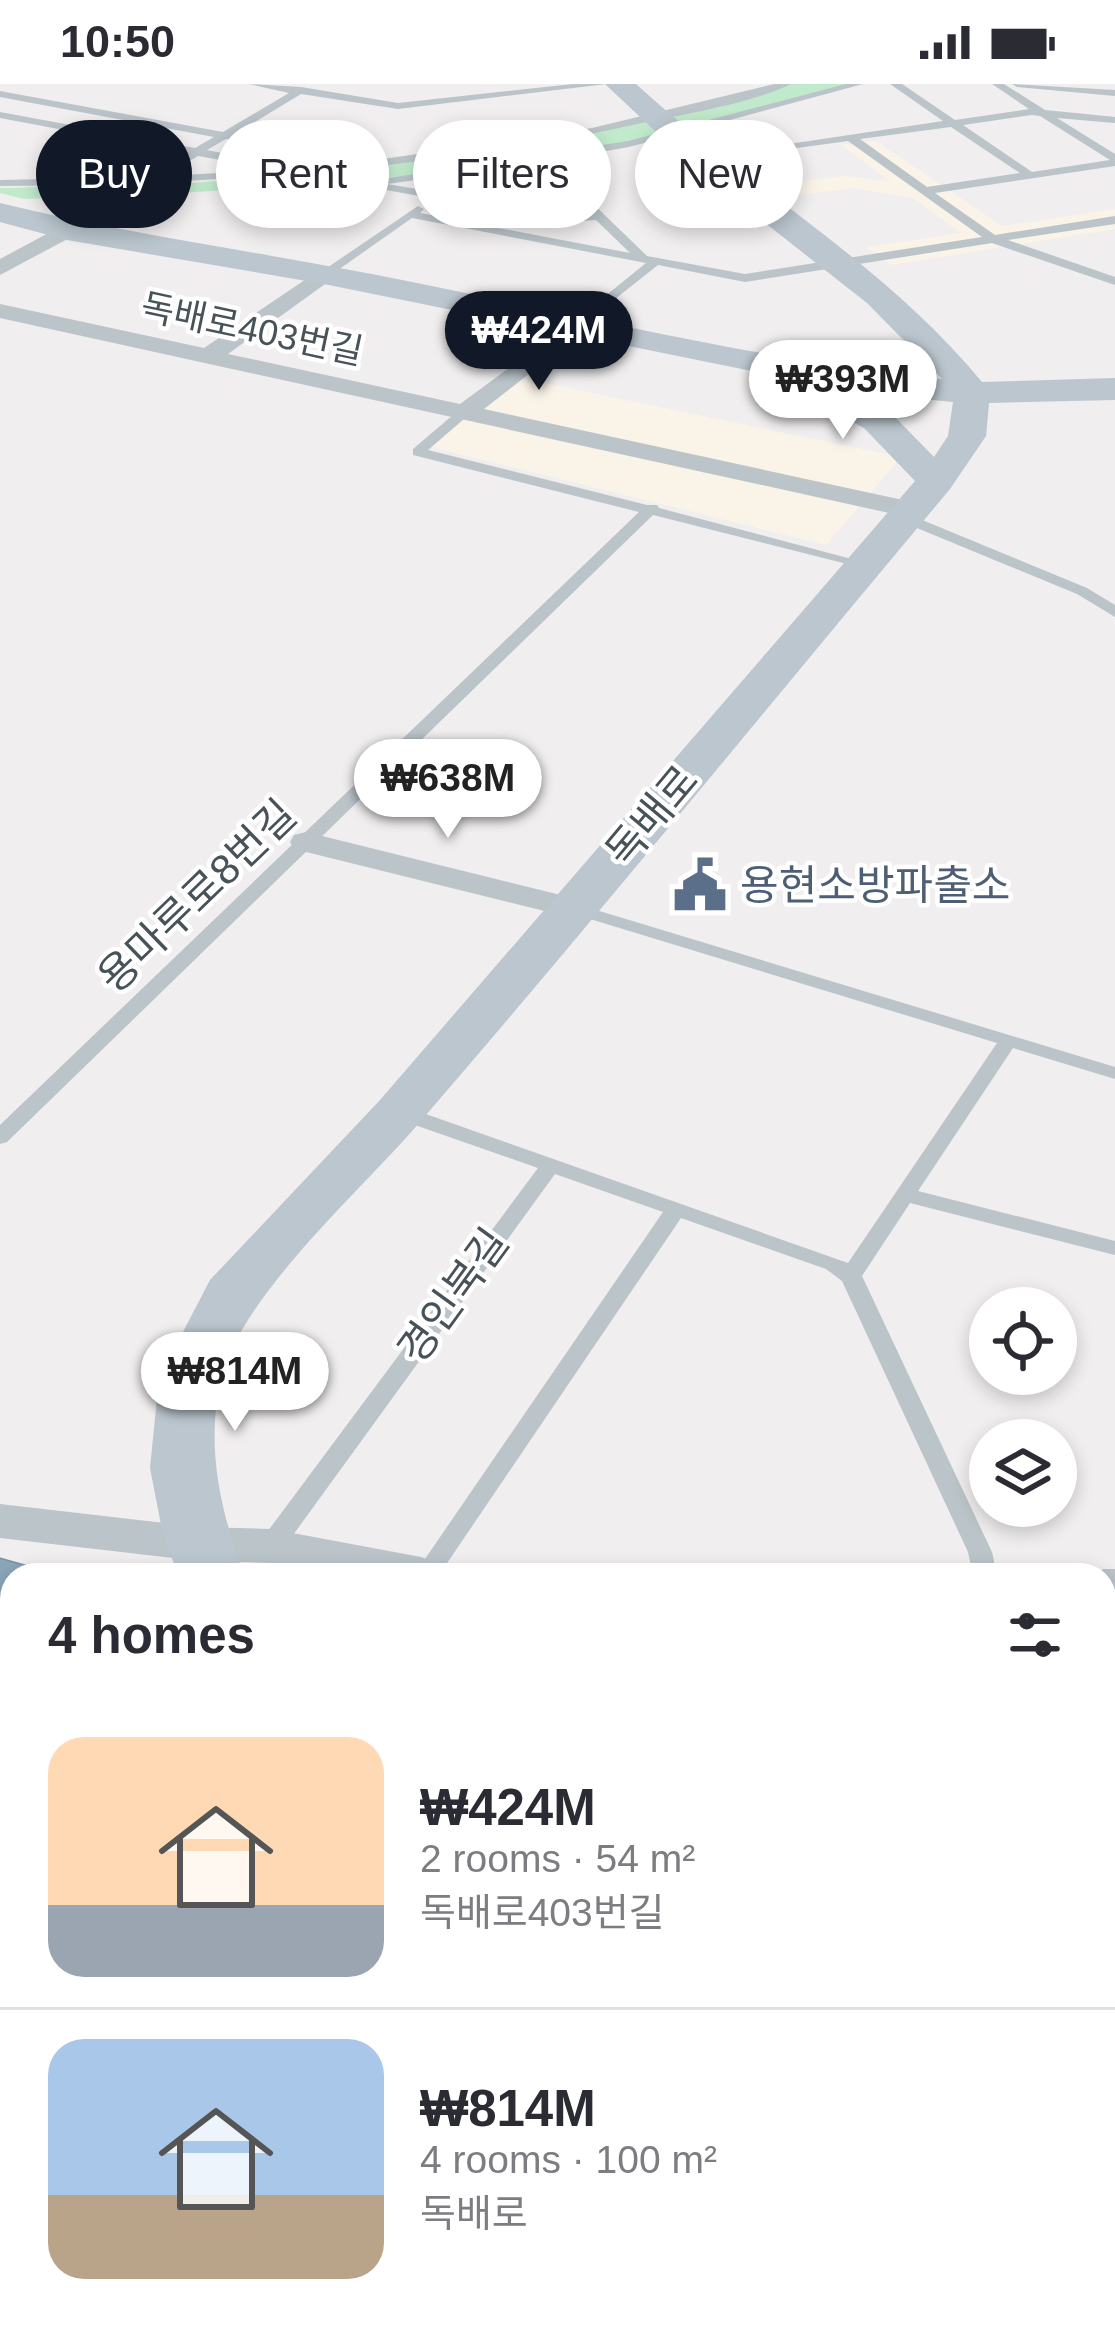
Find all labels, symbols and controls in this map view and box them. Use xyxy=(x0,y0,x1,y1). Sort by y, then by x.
text: 10:50 xyxy=(60,16,175,67)
chip: Buy xyxy=(36,120,192,228)
chip: Rent xyxy=(216,120,389,228)
chip: Filters xyxy=(413,120,611,228)
chip: New xyxy=(635,120,803,228)
street label: 독배로403번길 xyxy=(137,285,367,373)
pin: ₩424M xyxy=(455,291,623,393)
text: ₩424M xyxy=(472,308,606,351)
pin: ₩393M xyxy=(759,340,927,442)
text: ₩393M xyxy=(776,357,910,400)
pin: ₩638M xyxy=(364,739,532,841)
text: ₩638M xyxy=(381,756,515,799)
street label: 독배로 xyxy=(597,756,707,876)
street label: 용마루로8번길 xyxy=(89,790,305,1002)
public building icon: 용현소방파출소 xyxy=(671,856,729,914)
place label: 용현소방파출소 xyxy=(740,862,1010,909)
street label: 경인북길 xyxy=(389,1220,517,1372)
map controls xyxy=(969,1287,1077,1527)
button: locate xyxy=(969,1287,1077,1395)
pin: ₩814M xyxy=(151,1332,319,1434)
text: ₩814M xyxy=(168,1349,302,1392)
button: layers xyxy=(969,1419,1077,1527)
icon: filters xyxy=(1002,1602,1068,1668)
text: 4 homes xyxy=(48,1607,255,1664)
text: ₩424M xyxy=(420,1779,596,1836)
icon: home xyxy=(144,1785,288,1929)
text: 2 rooms · 54 m² xyxy=(420,1837,695,1880)
text: 독배로403번길 xyxy=(420,1891,664,1934)
text: ₩814M xyxy=(420,2080,596,2137)
icon: home xyxy=(144,2087,288,2231)
text: 4 rooms · 100 m² xyxy=(420,2138,717,2181)
text: 독배로 xyxy=(420,2192,528,2235)

